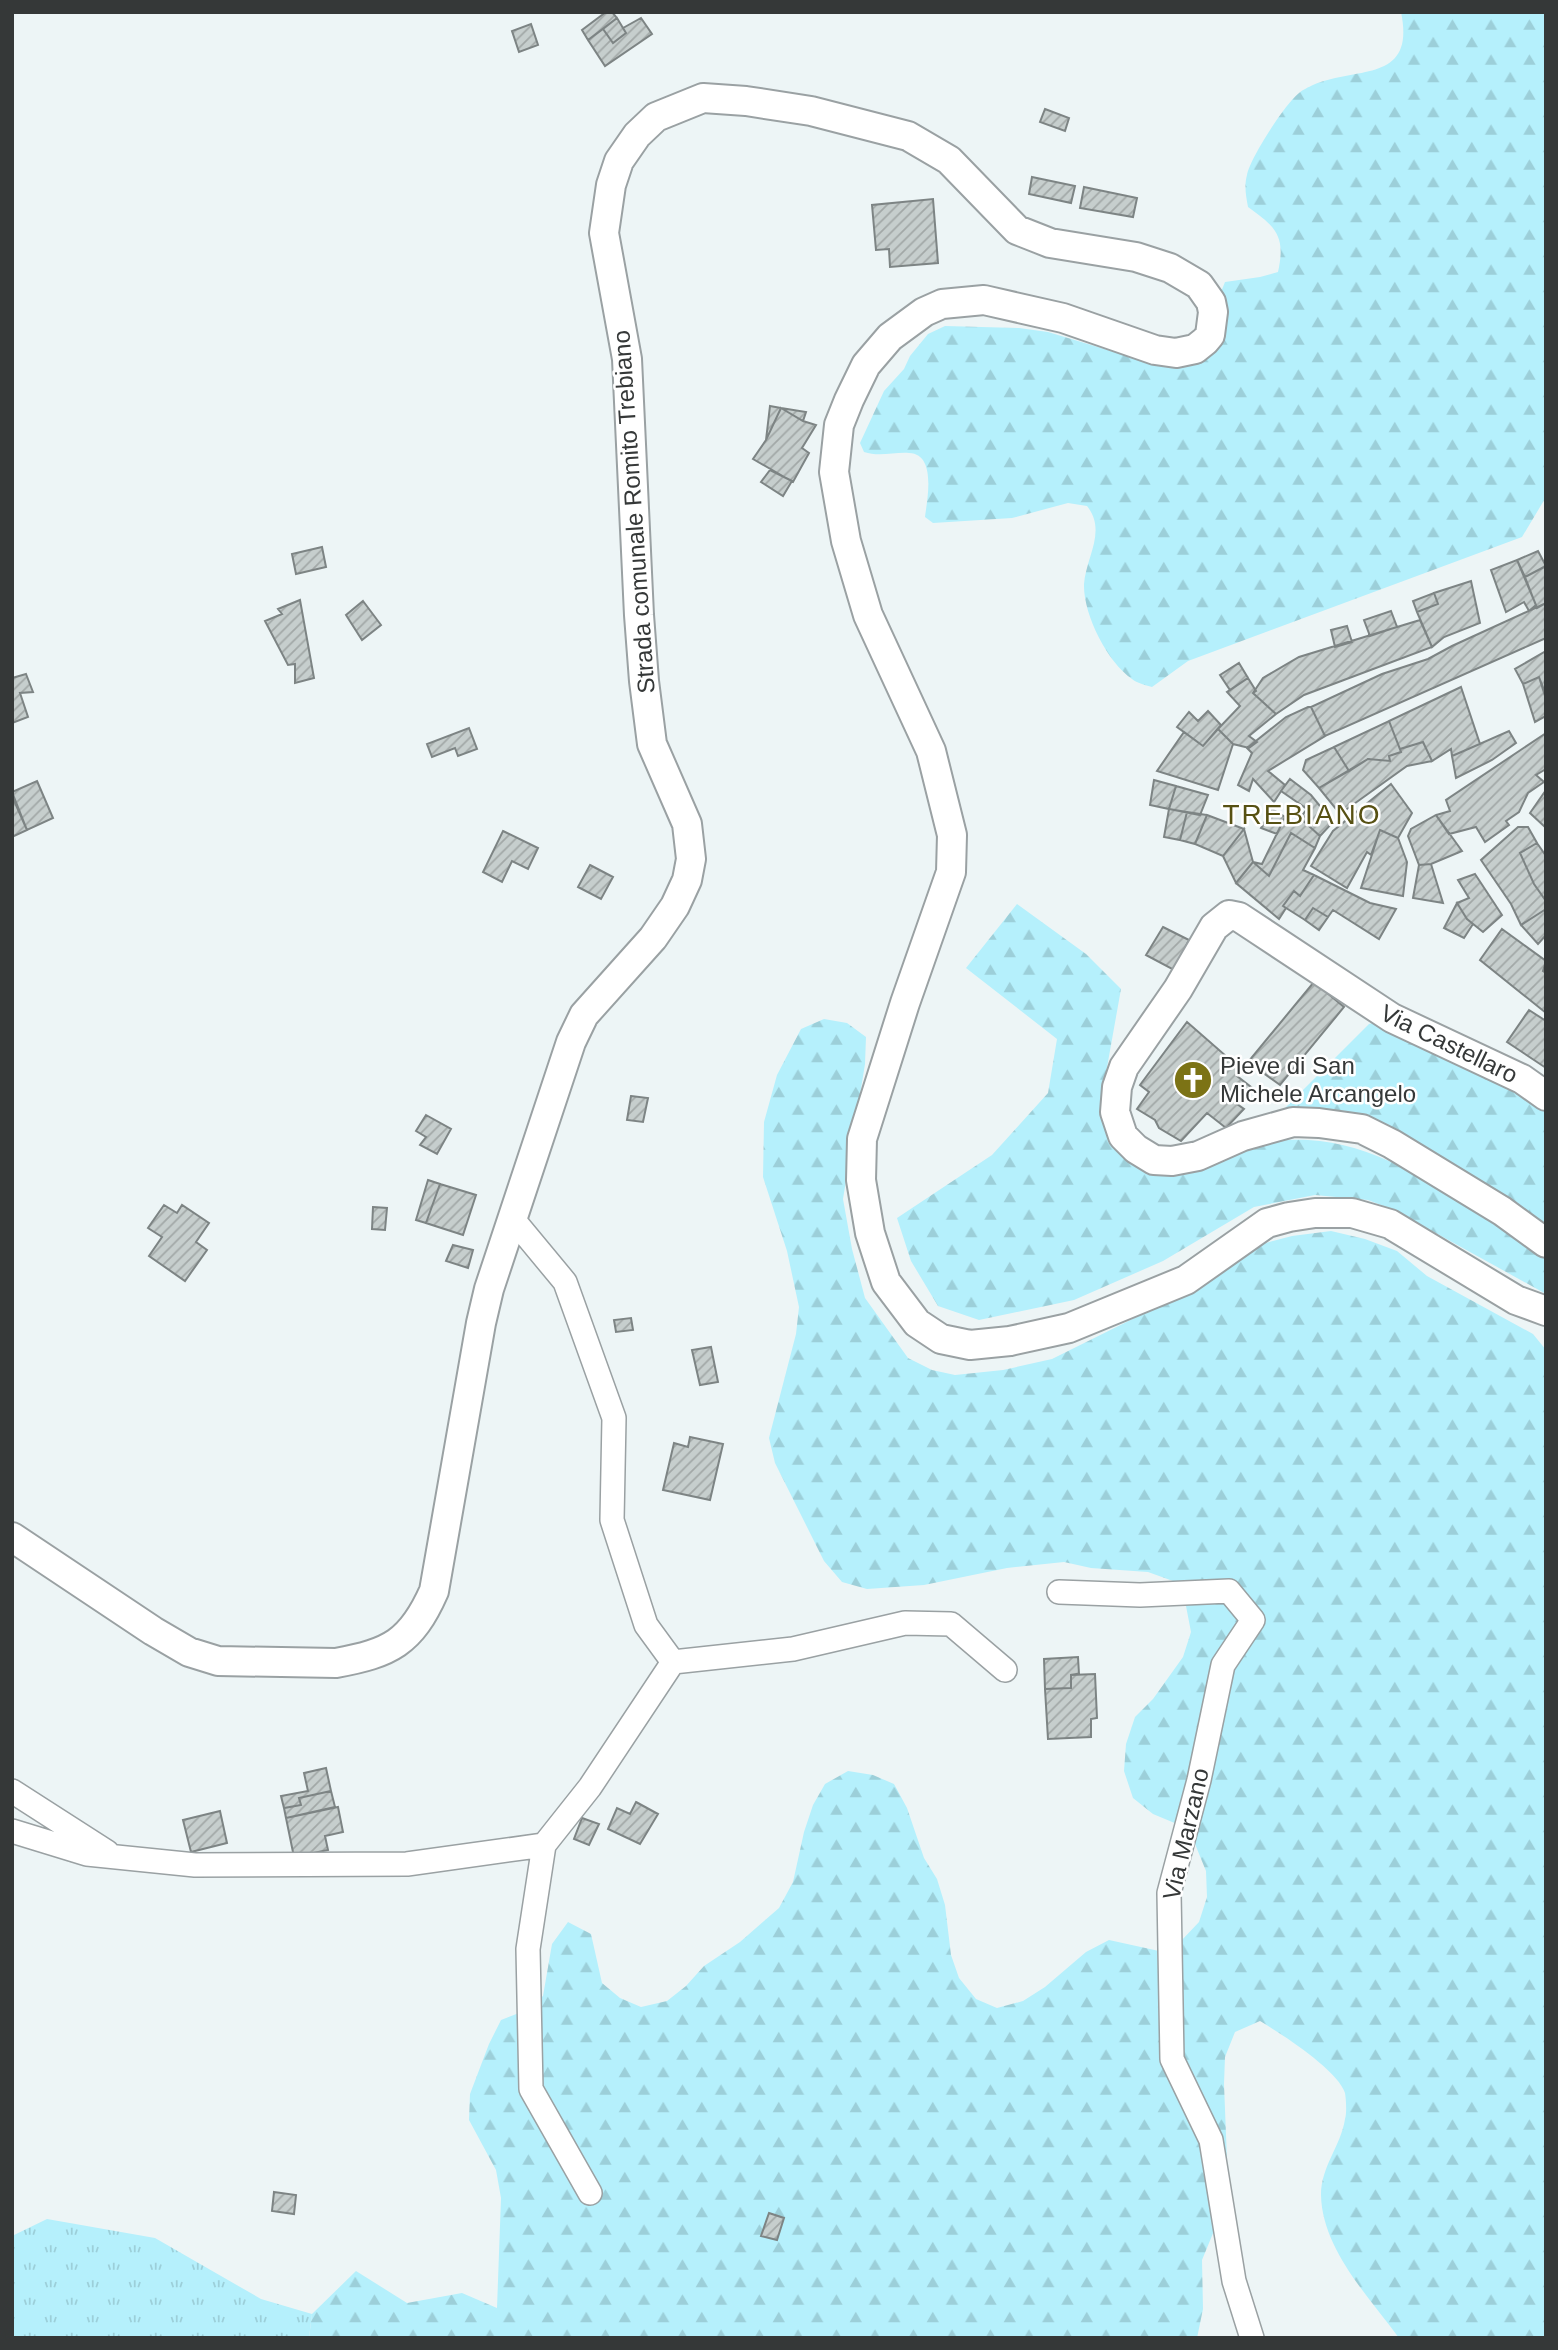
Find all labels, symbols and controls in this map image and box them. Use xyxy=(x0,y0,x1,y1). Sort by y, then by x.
street label: Strada comunale Romito Trebiano xyxy=(607,329,660,695)
district label: TREBIANO xyxy=(1222,799,1382,830)
street label: Via Castellaro xyxy=(1376,999,1522,1088)
place label: Pieve di San Michele Arcangelo xyxy=(1220,1052,1416,1107)
church icon: Pieve di San Michele Arcangelo xyxy=(1172,1059,1214,1101)
street label: Via Marzano xyxy=(1157,1765,1214,1902)

